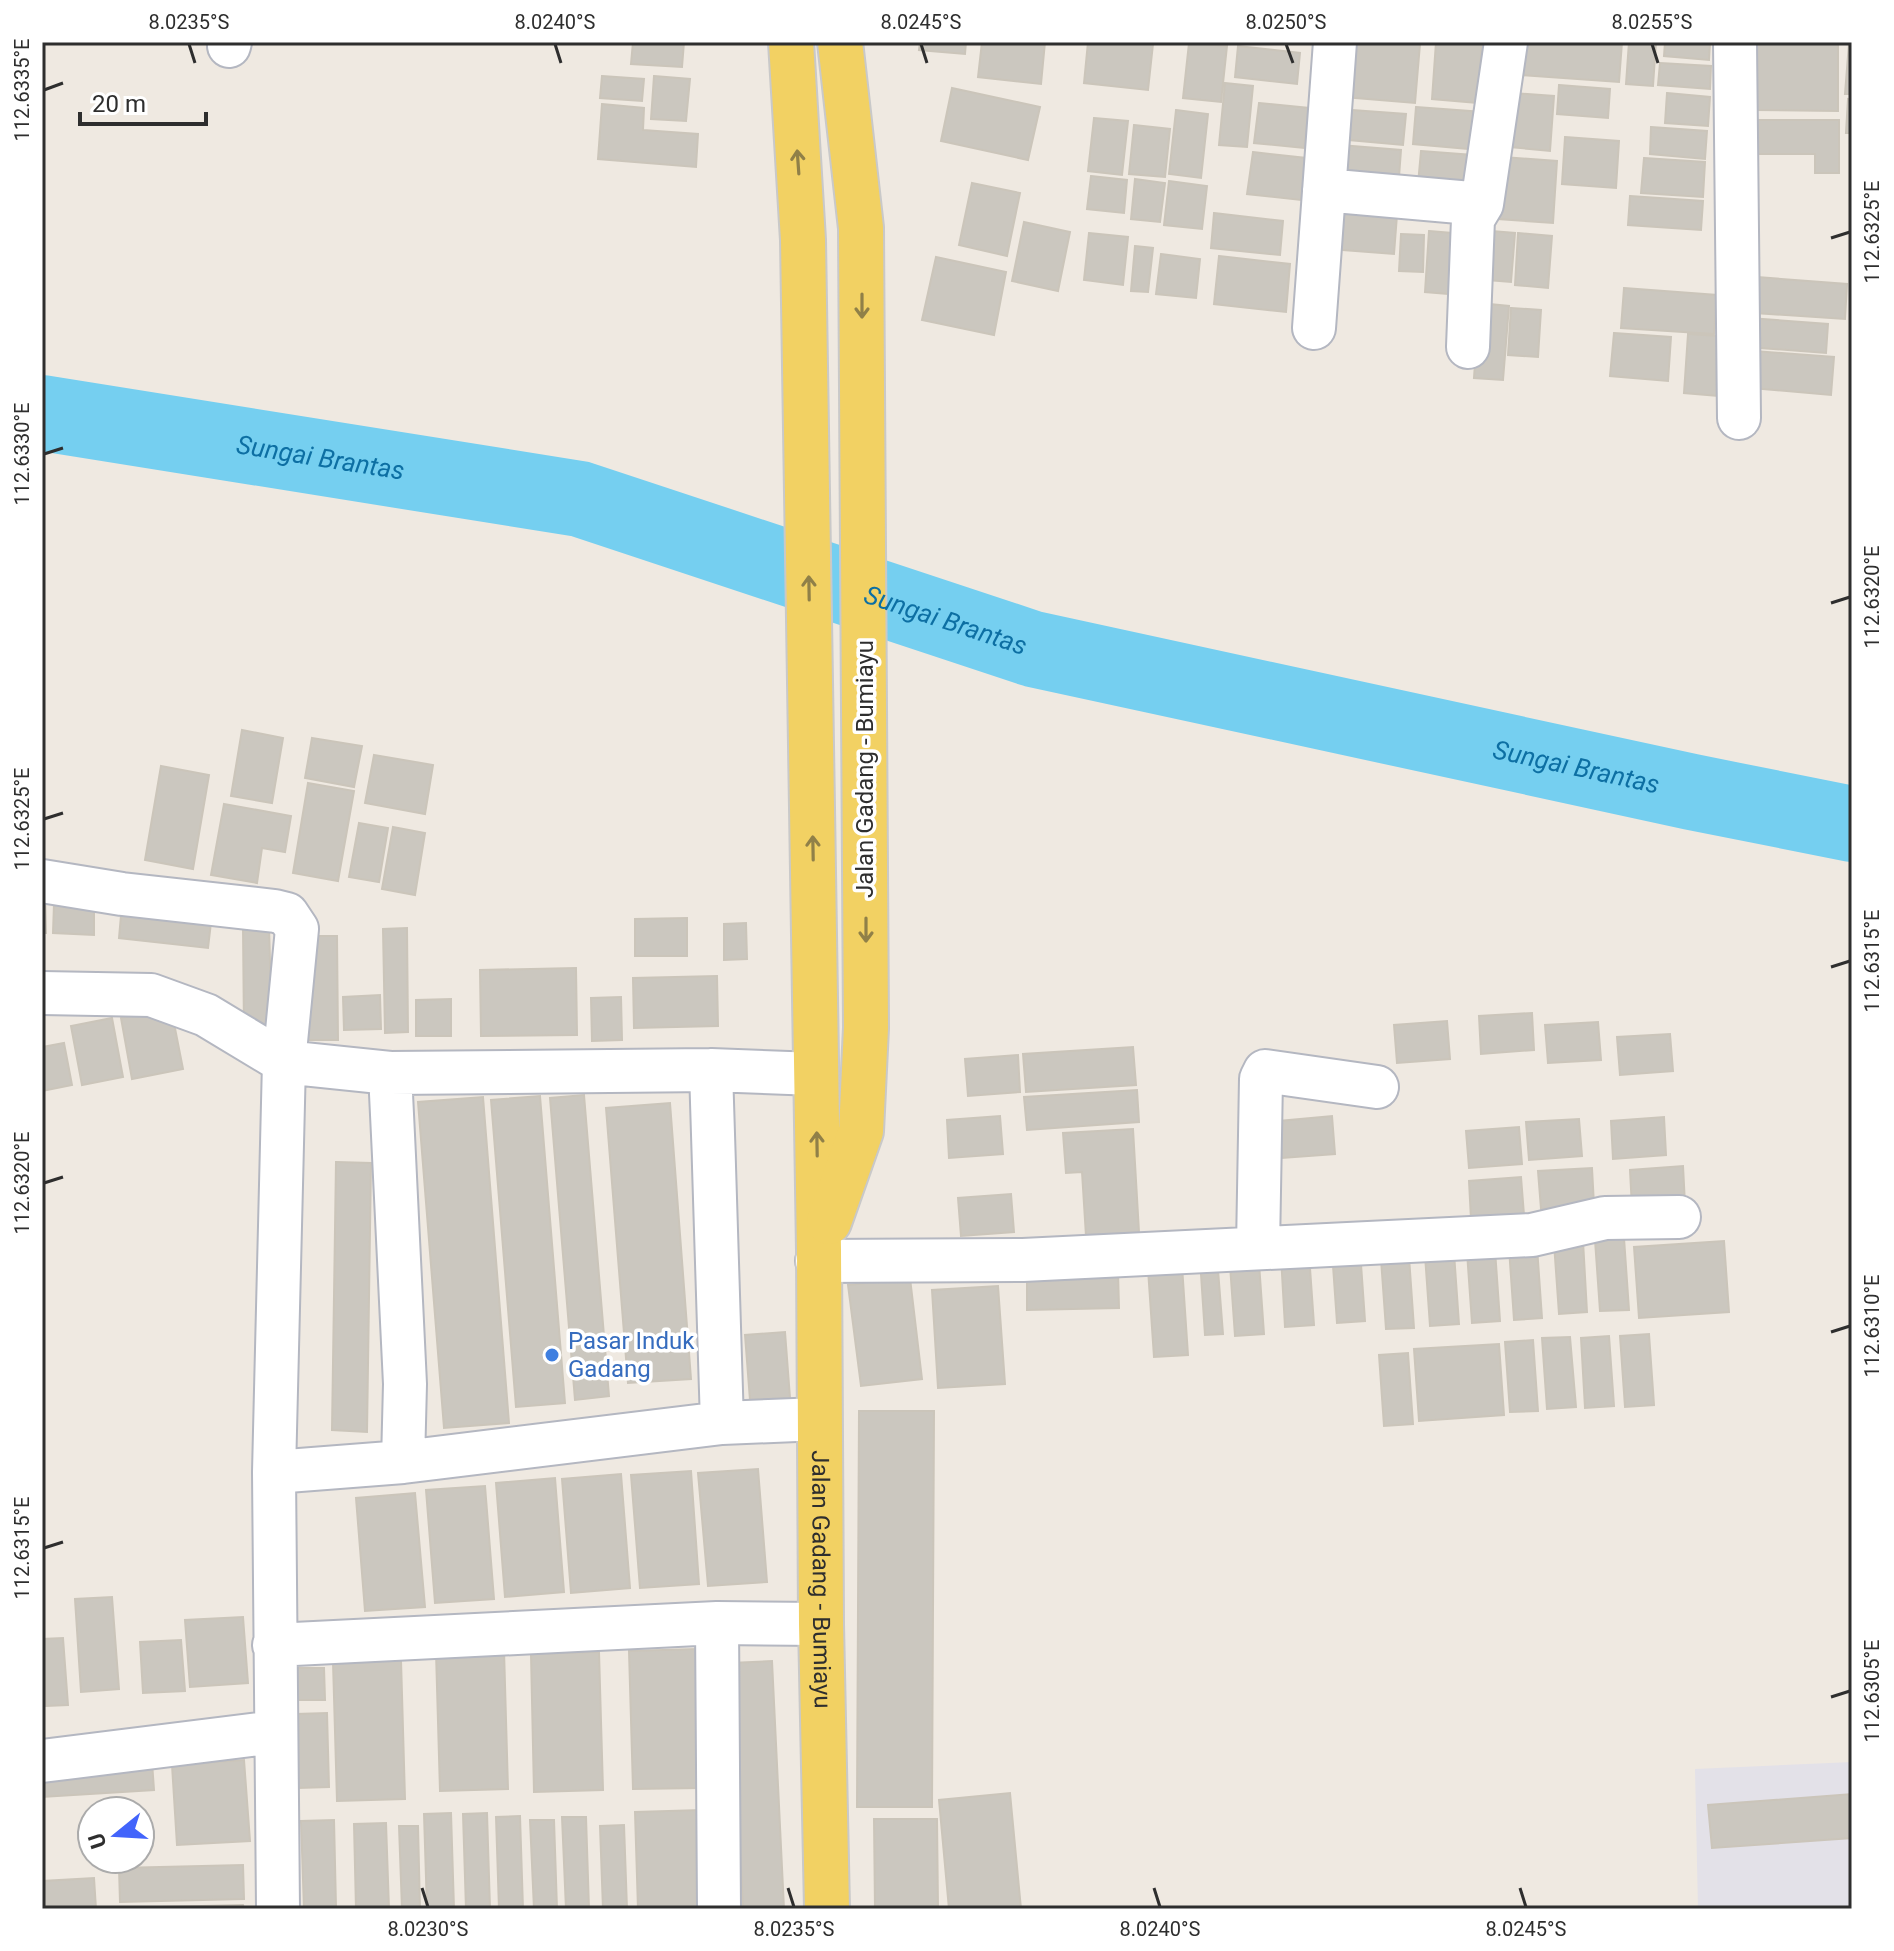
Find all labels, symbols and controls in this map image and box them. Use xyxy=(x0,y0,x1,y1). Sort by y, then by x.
text: 8.0235°S xyxy=(149,10,230,34)
text: 8.0240°S xyxy=(515,10,596,34)
text: 8.0245°S xyxy=(881,10,962,34)
text: 8.0250°S xyxy=(1246,10,1327,34)
text: 8.0255°S xyxy=(1612,10,1693,34)
text: 112.6335°E xyxy=(10,39,34,141)
scale bar xyxy=(80,76,206,126)
text: 20 m xyxy=(92,90,146,118)
one-way arrow xyxy=(791,149,806,176)
text: 112.6325°E xyxy=(1860,181,1884,283)
one-way arrow xyxy=(854,292,870,319)
text: 112.6330°E xyxy=(10,403,34,505)
water label: Sungai Brantas xyxy=(234,429,407,486)
text: 112.6320°E xyxy=(1860,546,1884,648)
one-way arrow xyxy=(801,575,817,602)
water label: Sungai Brantas xyxy=(860,579,1031,661)
street label: Jalan Gadang - Bumiayu xyxy=(851,640,879,898)
water label: Sungai Brantas xyxy=(1490,734,1662,800)
text: 112.6325°E xyxy=(10,768,34,870)
one-way arrow xyxy=(805,835,821,862)
text: 112.6315°E xyxy=(1860,910,1884,1012)
one-way arrow xyxy=(858,916,874,943)
one-way arrow xyxy=(809,1131,825,1158)
text: 112.6320°E xyxy=(10,1132,34,1234)
text: 112.6310°E xyxy=(1860,1275,1884,1377)
place label: Pasar Induk Gadang xyxy=(568,1327,695,1383)
marker: Pasar Induk Gadang xyxy=(543,1346,561,1364)
street label: Jalan Gadang - Bumiayu xyxy=(806,1450,837,1709)
text: 112.6315°E xyxy=(10,1497,34,1599)
text: 112.6305°E xyxy=(1860,1640,1884,1742)
north arrow xyxy=(76,1795,156,1875)
text: U xyxy=(83,1830,112,1852)
text: 8.0230°S xyxy=(388,1917,469,1941)
text: 8.0235°S xyxy=(754,1917,835,1941)
text: 8.0240°S xyxy=(1120,1917,1201,1941)
text: 8.0245°S xyxy=(1486,1917,1567,1941)

